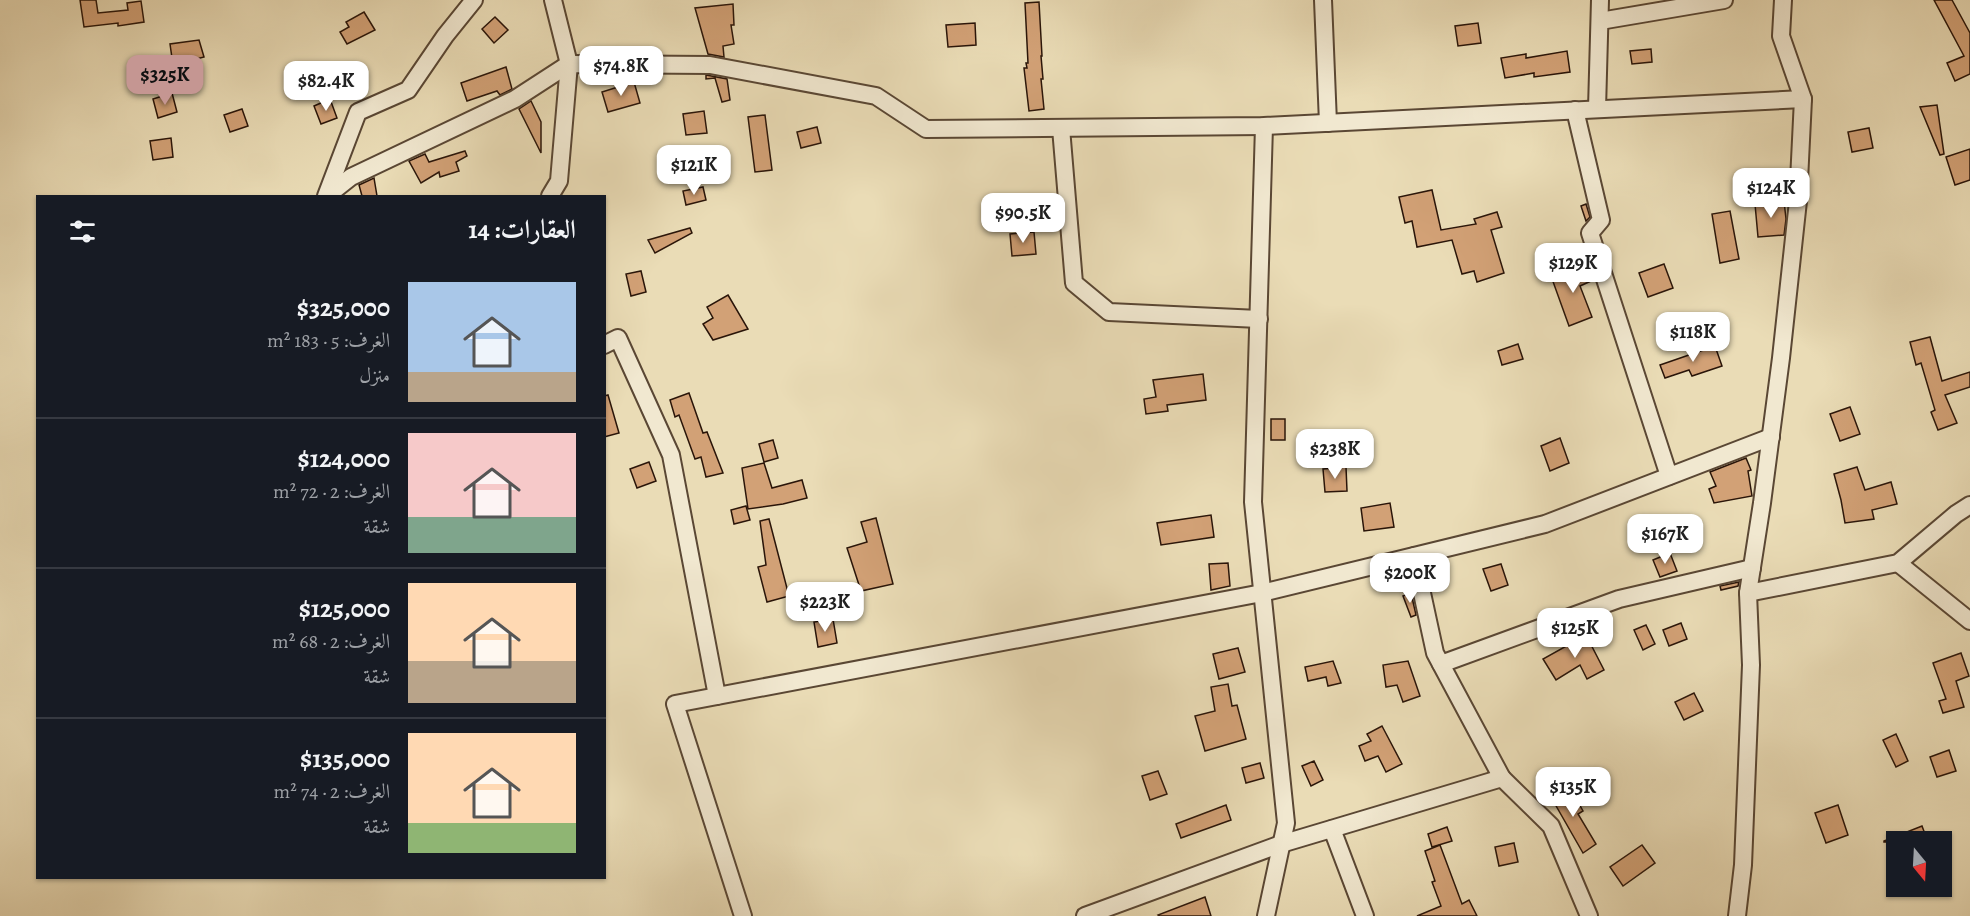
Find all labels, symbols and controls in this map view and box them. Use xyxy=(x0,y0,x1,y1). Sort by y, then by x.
pin: $74.8K xyxy=(572,46,670,97)
text: $74.8K xyxy=(593,52,649,79)
pin: $325K xyxy=(123,55,207,106)
text: $325K xyxy=(140,61,190,88)
pin: $82.4K xyxy=(277,61,375,112)
text: $82.4K xyxy=(298,67,354,94)
pin: $121K xyxy=(652,145,736,196)
text: $121K xyxy=(671,151,717,178)
pin: $124K xyxy=(1729,168,1813,219)
text: $124K xyxy=(1747,174,1795,201)
pin: $90.5K xyxy=(974,193,1072,244)
text: $90.5K xyxy=(995,199,1051,226)
text: العقارات: 14 xyxy=(468,212,576,247)
icon: filters xyxy=(66,215,99,248)
pin: $129K xyxy=(1531,243,1615,294)
text: $129K xyxy=(1549,249,1597,276)
text: $325,000 xyxy=(297,290,390,325)
icon: home xyxy=(456,306,528,378)
pin: $118K xyxy=(1651,312,1735,363)
text: $118K xyxy=(1670,318,1716,345)
text: الغرف: 5 · 183 m² xyxy=(267,327,390,354)
text: منزل xyxy=(359,362,390,389)
pin: $238K xyxy=(1293,429,1377,480)
text: $238K xyxy=(1310,435,1360,462)
text: $124,000 xyxy=(298,441,390,476)
icon: home xyxy=(456,457,528,529)
text: الغرف: 2 · 72 m² xyxy=(273,478,390,505)
text: شقة xyxy=(364,513,390,540)
pin: $167K xyxy=(1623,514,1707,565)
text: $167K xyxy=(1641,520,1689,547)
pin: $200K xyxy=(1368,553,1452,604)
text: $200K xyxy=(1384,559,1436,586)
pin: $223K xyxy=(783,582,867,633)
text: $223K xyxy=(800,588,850,615)
text: $125,000 xyxy=(299,591,390,626)
icon: home xyxy=(456,607,528,679)
pin: $125K xyxy=(1533,608,1617,659)
text: $125K xyxy=(1551,614,1599,641)
text: الغرف: 2 · 68 m² xyxy=(272,628,390,655)
text: شقة xyxy=(364,663,390,690)
text: $135,000 xyxy=(300,741,390,776)
icon: home xyxy=(456,757,528,829)
pin: $135K xyxy=(1531,767,1615,818)
text: $135K xyxy=(1550,773,1596,800)
text: الغرف: 2 · 74 m² xyxy=(274,778,390,805)
text: شقة xyxy=(364,813,390,840)
north arrow xyxy=(1886,831,1952,897)
map controls xyxy=(1886,831,1952,897)

